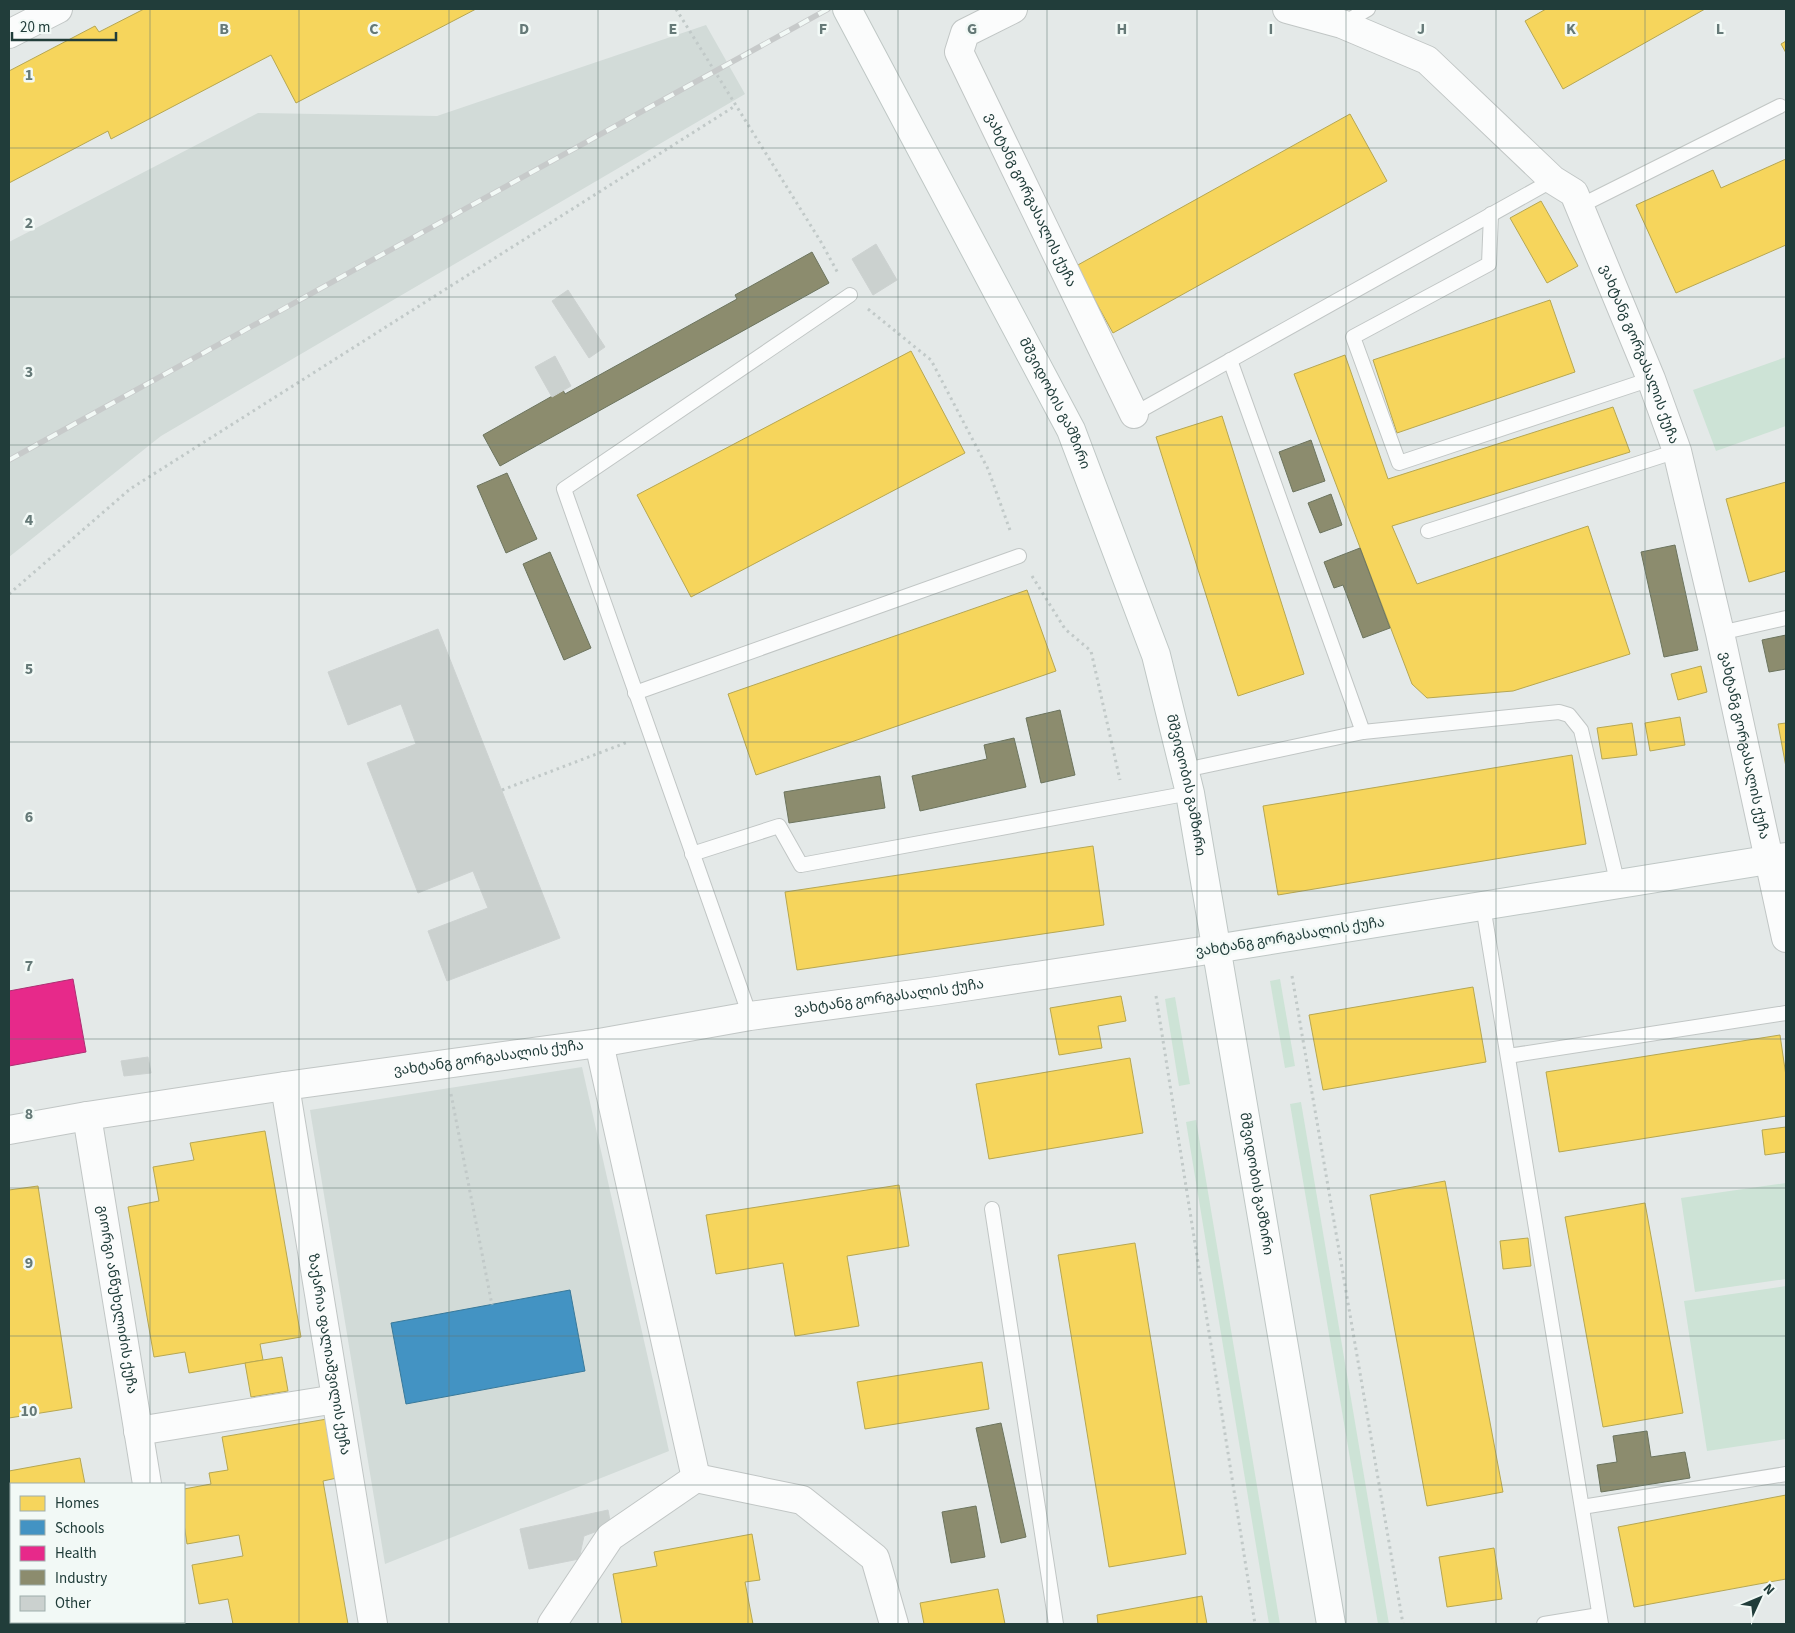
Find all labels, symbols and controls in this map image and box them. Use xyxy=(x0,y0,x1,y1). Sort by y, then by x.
scale bar xyxy=(12,10,116,42)
text: 20 m xyxy=(20,17,50,38)
text: B xyxy=(219,18,229,40)
text: C xyxy=(369,18,379,40)
text: D xyxy=(519,18,529,40)
text: E xyxy=(669,18,677,40)
text: F xyxy=(819,18,827,40)
text: G xyxy=(967,18,977,40)
text: H xyxy=(1117,18,1127,40)
text: I xyxy=(1269,18,1273,40)
text: J xyxy=(1417,18,1425,40)
text: K xyxy=(1566,18,1576,40)
text: L xyxy=(1716,18,1724,40)
text: 1 xyxy=(25,64,33,86)
street label: ვახტანგ გორგასალის ქუჩა xyxy=(980,109,1081,291)
text: 2 xyxy=(25,212,33,234)
street label: ვახტანგ გორგასალის ქუჩა xyxy=(1595,261,1684,447)
street label: მშვიდობის გამზირი xyxy=(1014,334,1095,472)
text: 3 xyxy=(25,361,33,383)
text: 4 xyxy=(25,509,34,531)
street label: ვახტანგ გორგასალის ქუჩა xyxy=(1714,650,1774,841)
text: 5 xyxy=(25,658,33,680)
street label: მშვიდობის გამზირი xyxy=(1161,712,1211,857)
text: 6 xyxy=(25,806,33,828)
street label: ვახტანგ გორგასალის ქუჩა xyxy=(1194,912,1386,962)
text: 7 xyxy=(25,955,33,977)
street label: ვახტანგ გორგასალის ქუჩა xyxy=(793,974,985,1020)
street label: ვახტანგ გორგასალის ქუჩა xyxy=(392,1035,585,1081)
text: 8 xyxy=(25,1103,33,1125)
street label: მშვიდობის გამზირი xyxy=(1234,1111,1278,1257)
street label: გიორგი ანწუხელიძის ქუჩა xyxy=(92,1204,142,1395)
text: 9 xyxy=(25,1252,33,1274)
street label: ზაქარია ფალიაშვილის ქუჩა xyxy=(303,1252,355,1457)
text: 10 xyxy=(21,1400,37,1422)
legend xyxy=(10,1483,185,1623)
text: Homes xyxy=(55,1493,99,1514)
text: Schools xyxy=(55,1518,104,1539)
text: Health xyxy=(55,1543,97,1564)
text: Industry xyxy=(55,1568,107,1589)
north arrow xyxy=(1735,1573,1785,1623)
text: N xyxy=(1758,1579,1779,1600)
text: Other xyxy=(55,1593,92,1614)

